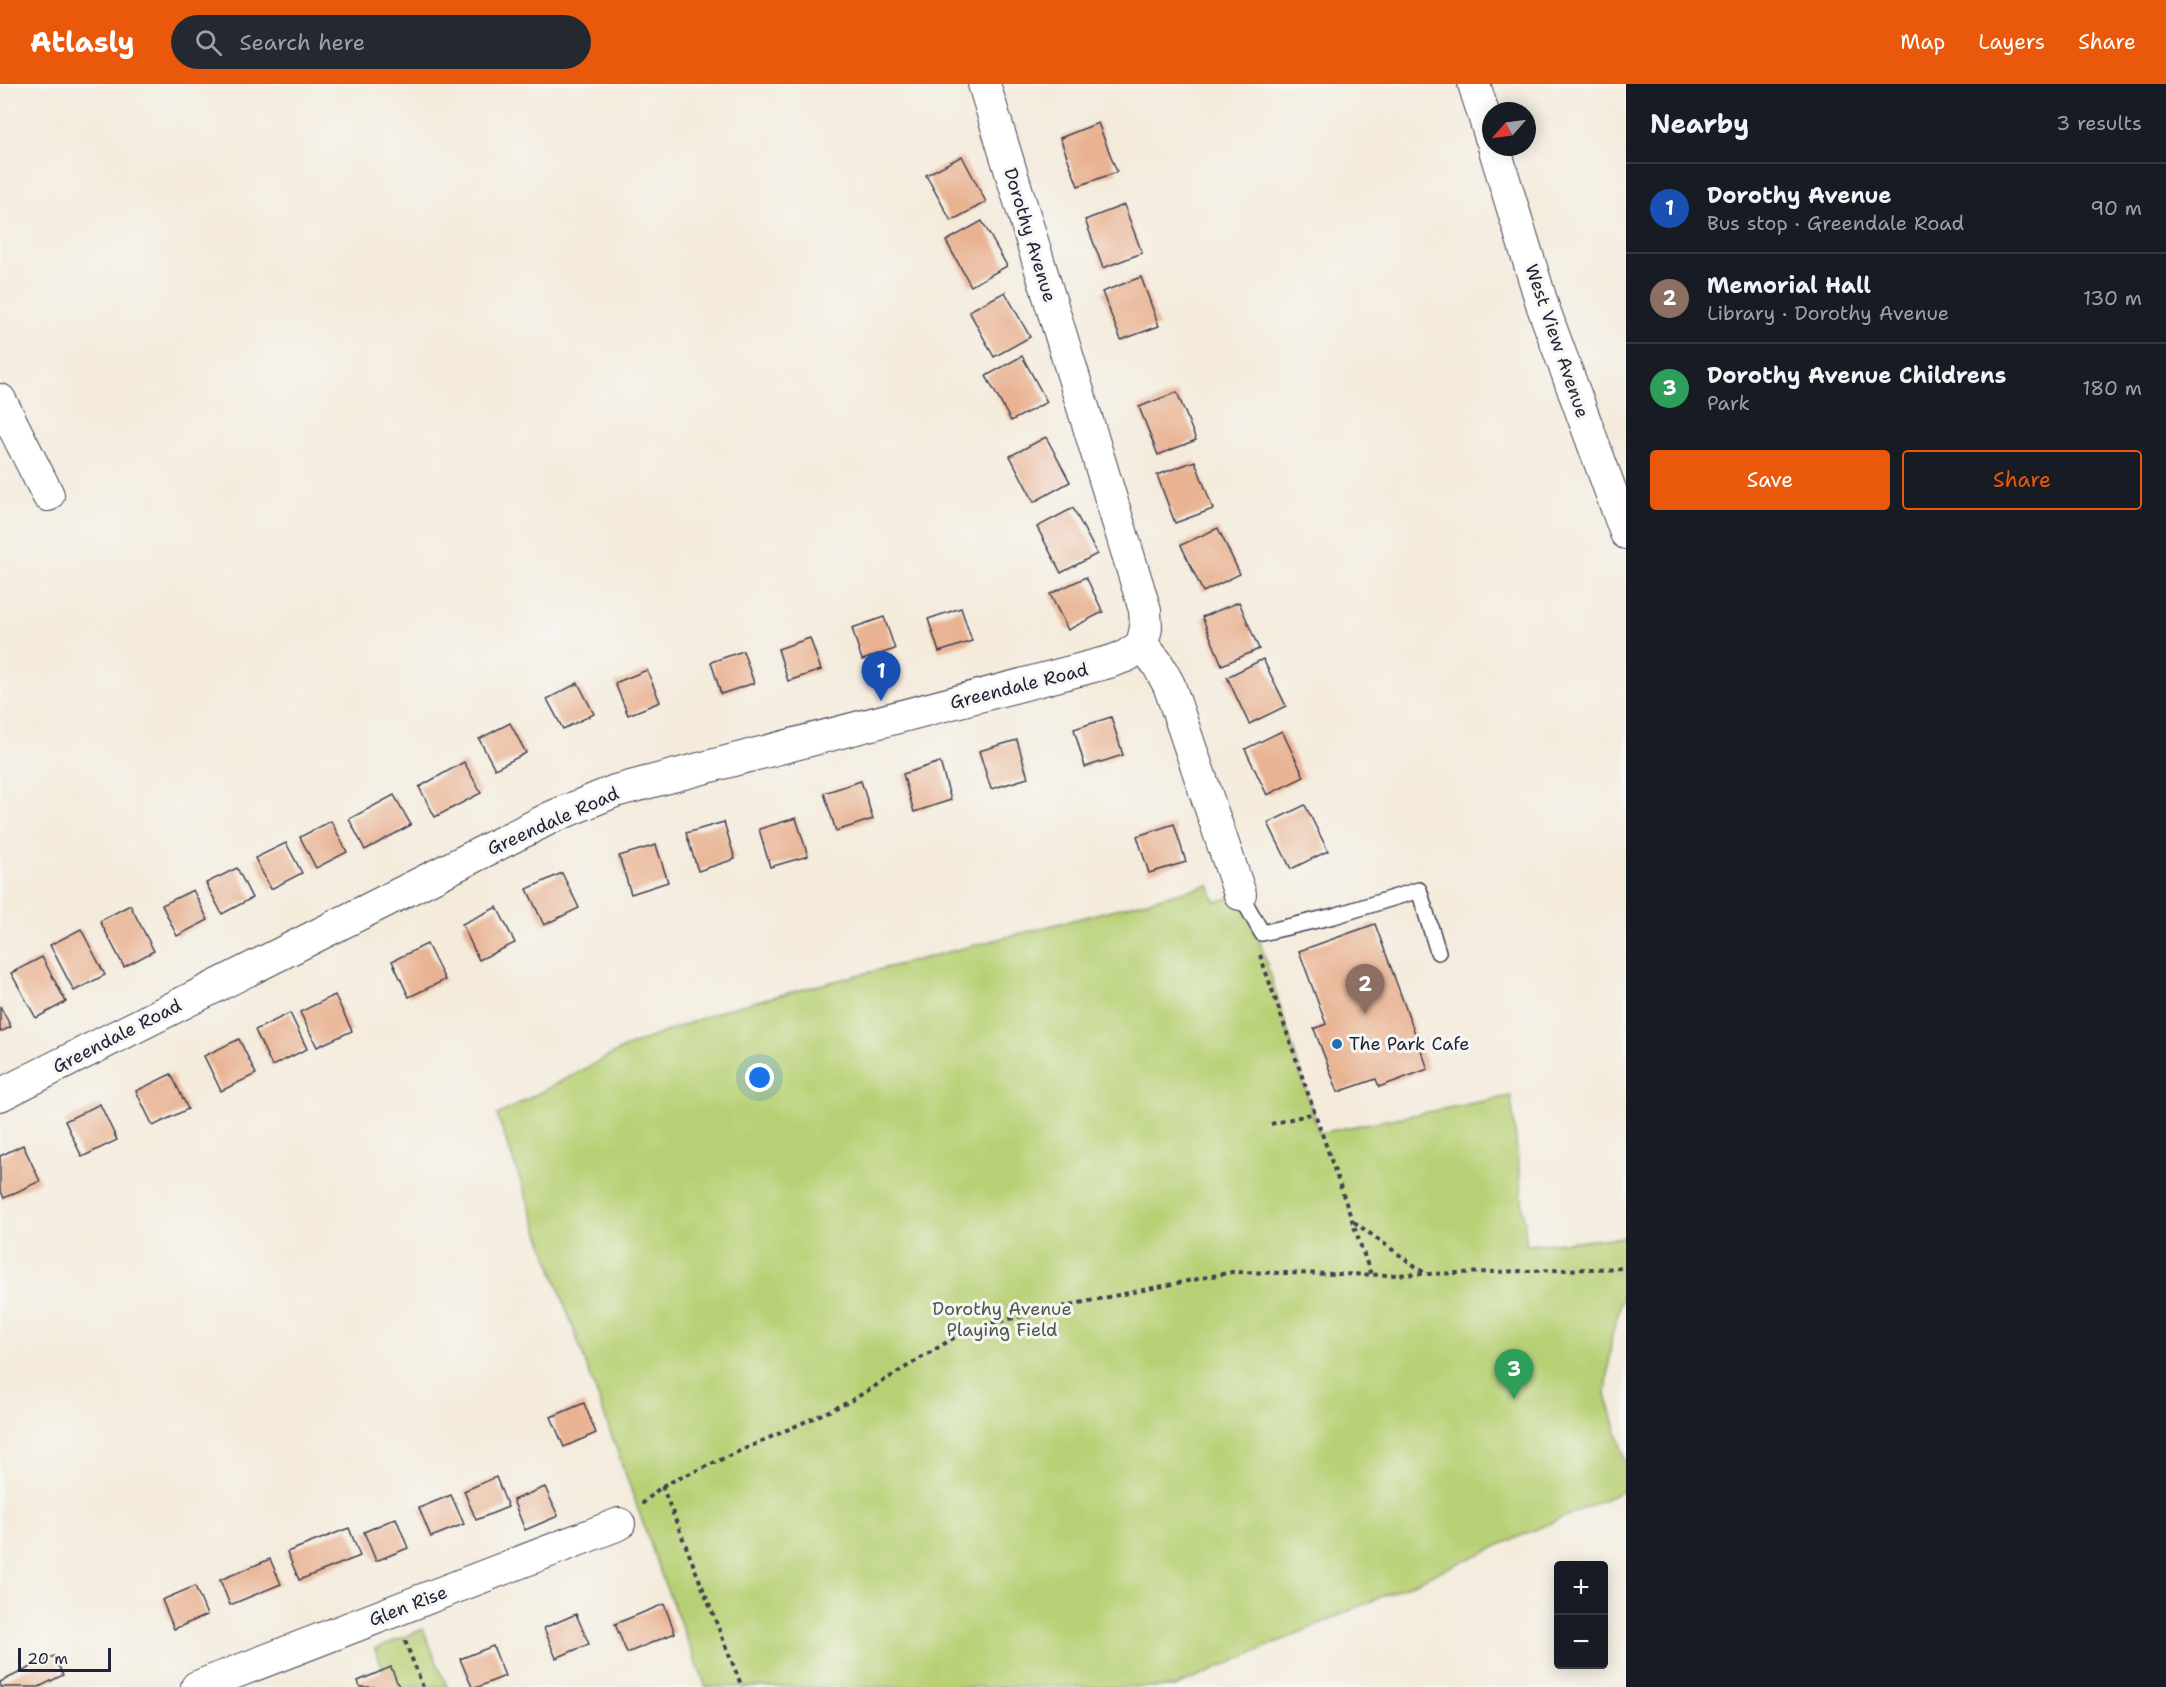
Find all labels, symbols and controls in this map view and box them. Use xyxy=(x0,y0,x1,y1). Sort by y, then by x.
search box xyxy=(171,15,591,69)
text: Atlasly xyxy=(30,23,135,61)
icon: search xyxy=(192,26,225,59)
text: Search here xyxy=(240,28,365,57)
text: Map xyxy=(1900,28,1945,56)
text: Layers xyxy=(1978,28,2045,56)
text: Share xyxy=(2078,28,2136,56)
north arrow xyxy=(1482,102,1536,156)
text: Nearby xyxy=(1650,106,1749,141)
text: 3 results xyxy=(2056,110,2142,136)
street label: Dorothy Avenue xyxy=(998,165,1062,305)
text: Dorothy Avenue xyxy=(1707,181,1892,210)
text: 1 xyxy=(1665,195,1674,221)
text: 90 m xyxy=(2090,195,2142,221)
text: Bus stop · Greendale Road xyxy=(1707,210,1964,236)
street label: West View Avenue xyxy=(1519,261,1595,421)
text: Memorial Hall xyxy=(1707,271,1871,300)
text: 2 xyxy=(1663,285,1677,311)
text: 130 m xyxy=(2083,285,2142,311)
text: Library · Dorothy Avenue xyxy=(1707,300,1949,326)
text: Dorothy Avenue Childrens xyxy=(1707,361,2006,390)
text: 3 xyxy=(1663,375,1677,401)
text: 180 m xyxy=(2082,375,2142,401)
text: Park xyxy=(1707,390,1750,416)
button: Save xyxy=(1650,450,1890,510)
button: Share xyxy=(1902,450,2142,510)
pin: 1 xyxy=(862,652,900,701)
street label: Greendale Road xyxy=(947,657,1091,715)
street label: Greendale Road xyxy=(483,781,623,861)
pin: 2 xyxy=(1346,964,1384,1014)
street label: Greendale Road xyxy=(49,993,185,1079)
place label: The Park Cafe xyxy=(1349,1032,1469,1056)
marker: The Park Cafe xyxy=(1330,1037,1344,1051)
your location xyxy=(745,1063,774,1092)
park label: Dorothy Avenue Playing Field xyxy=(932,1297,1072,1342)
pin: 3 xyxy=(1494,1350,1534,1399)
map controls xyxy=(1554,1561,1608,1669)
button: + xyxy=(1554,1561,1608,1615)
street label: Glen Rise xyxy=(365,1580,451,1632)
button: − xyxy=(1554,1615,1608,1669)
scale bar xyxy=(18,1645,111,1672)
text: 20 m xyxy=(27,1648,68,1669)

